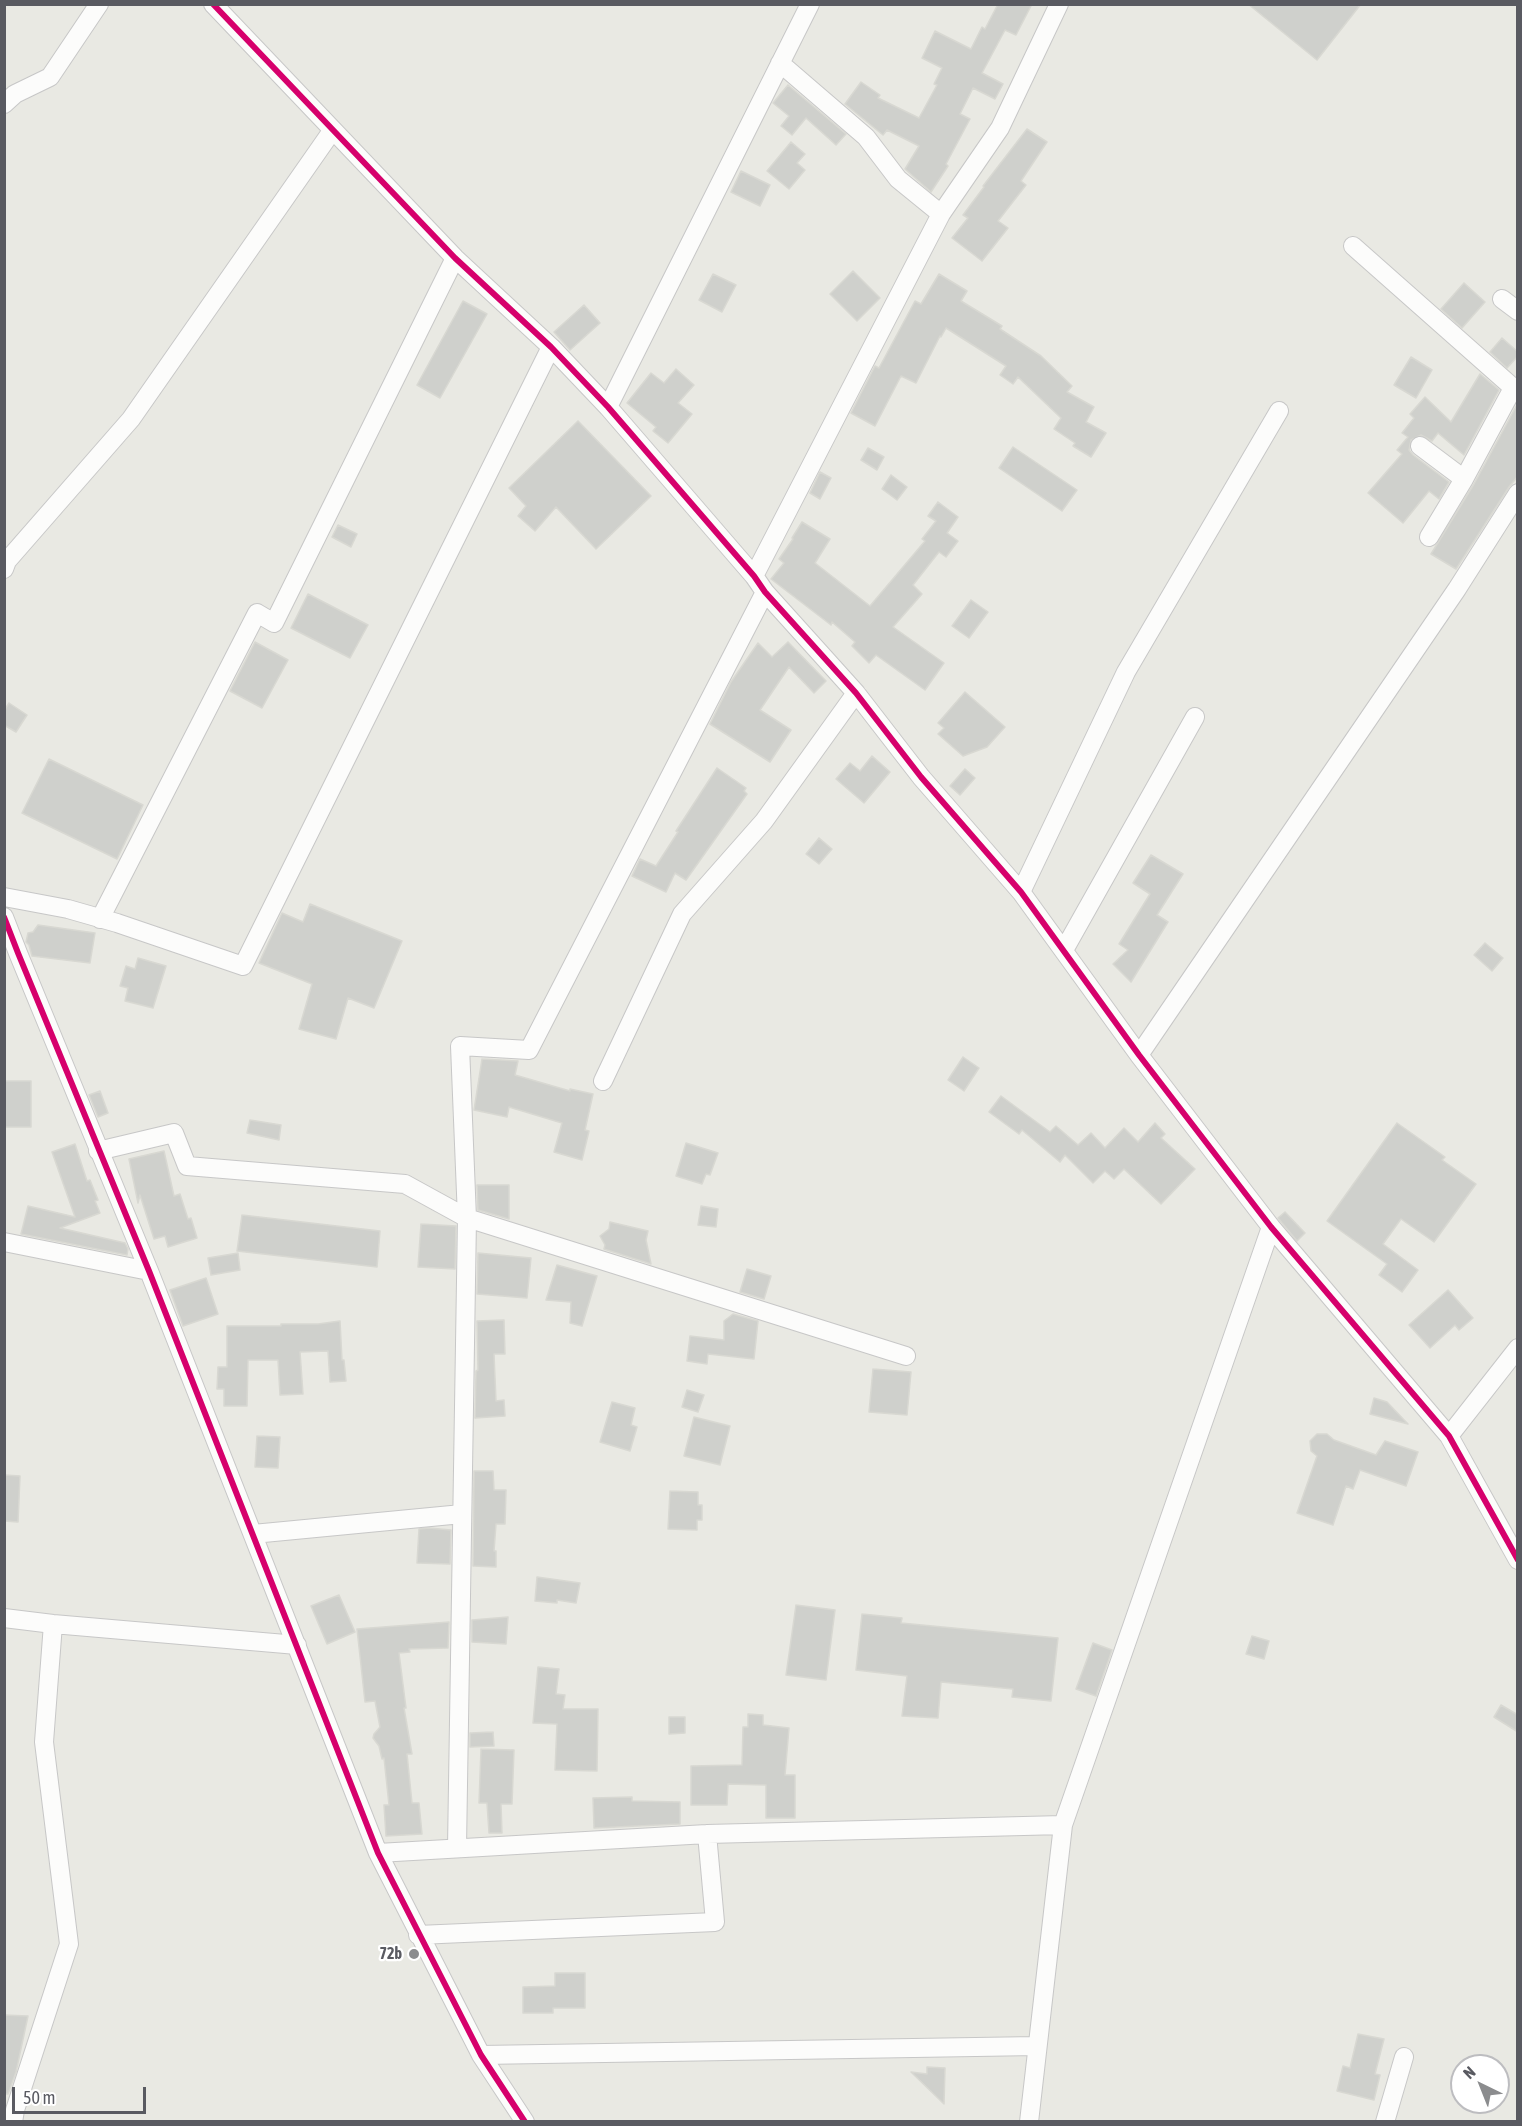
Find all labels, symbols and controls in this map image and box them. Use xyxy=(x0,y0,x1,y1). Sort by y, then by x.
place label: 72b xyxy=(379,1944,402,1964)
marker: 72b xyxy=(407,1947,421,1961)
north arrow xyxy=(1450,2054,1510,2114)
text: N xyxy=(1459,2062,1479,2082)
scale bar xyxy=(15,2075,148,2113)
text: 50 m xyxy=(23,2087,55,2108)

